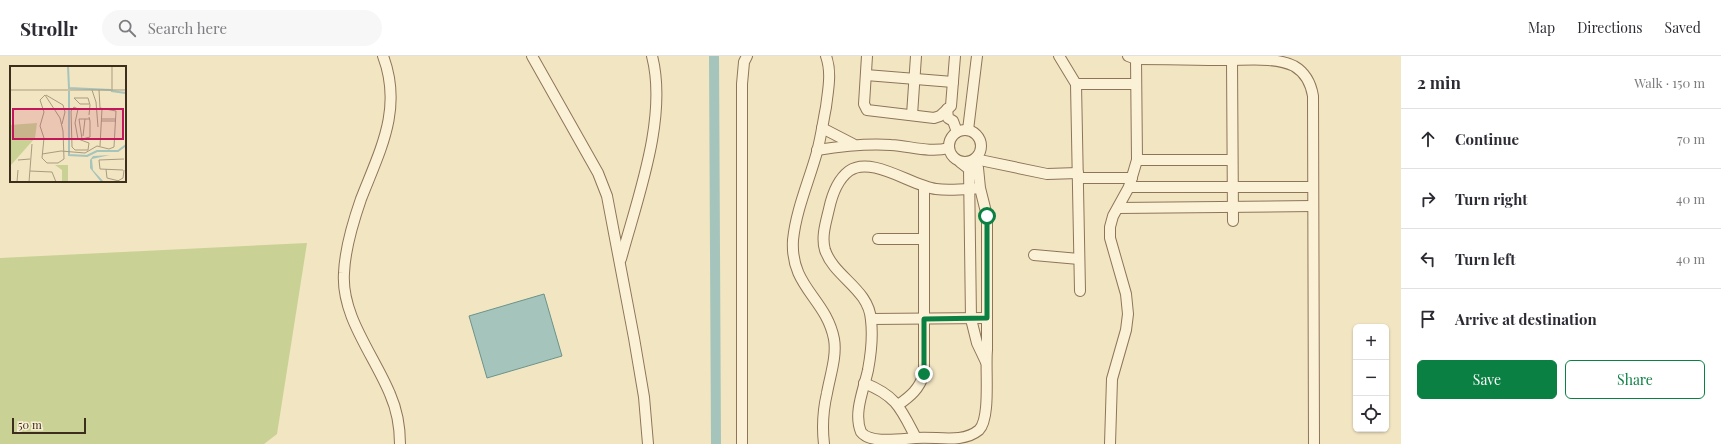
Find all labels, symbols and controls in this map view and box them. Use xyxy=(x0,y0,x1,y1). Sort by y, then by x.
search box xyxy=(102,10,382,46)
text: Strollr xyxy=(20,15,78,41)
icon: search xyxy=(116,17,138,39)
text: Search here xyxy=(148,18,227,38)
text: Map xyxy=(1528,18,1555,37)
text: Directions xyxy=(1577,18,1643,37)
text: Saved xyxy=(1665,18,1701,37)
inset map xyxy=(10,66,126,182)
text: 2 min xyxy=(1417,71,1461,93)
text: Walk · 150 m xyxy=(1634,74,1705,91)
icon: ahead xyxy=(1417,128,1439,150)
text: Continue xyxy=(1455,129,1519,149)
text: 70 m xyxy=(1677,130,1705,147)
icon: right xyxy=(1417,188,1439,210)
text: Turn right xyxy=(1455,189,1528,209)
text: 40 m xyxy=(1676,190,1705,207)
route start xyxy=(978,207,996,225)
icon: left xyxy=(1417,248,1439,270)
text: Turn left xyxy=(1455,249,1516,269)
text: 40 m xyxy=(1676,250,1705,267)
icon: arrive xyxy=(1417,308,1439,330)
text: Arrive at destination xyxy=(1455,309,1597,329)
map controls xyxy=(1353,324,1389,432)
button: + xyxy=(1353,324,1389,360)
button: − xyxy=(1353,360,1389,396)
button: Save xyxy=(1417,360,1557,399)
button: Share xyxy=(1565,360,1705,399)
route end xyxy=(915,365,933,383)
button: locate xyxy=(1353,396,1389,432)
scale bar xyxy=(12,416,86,435)
text: 50 m xyxy=(18,417,42,432)

